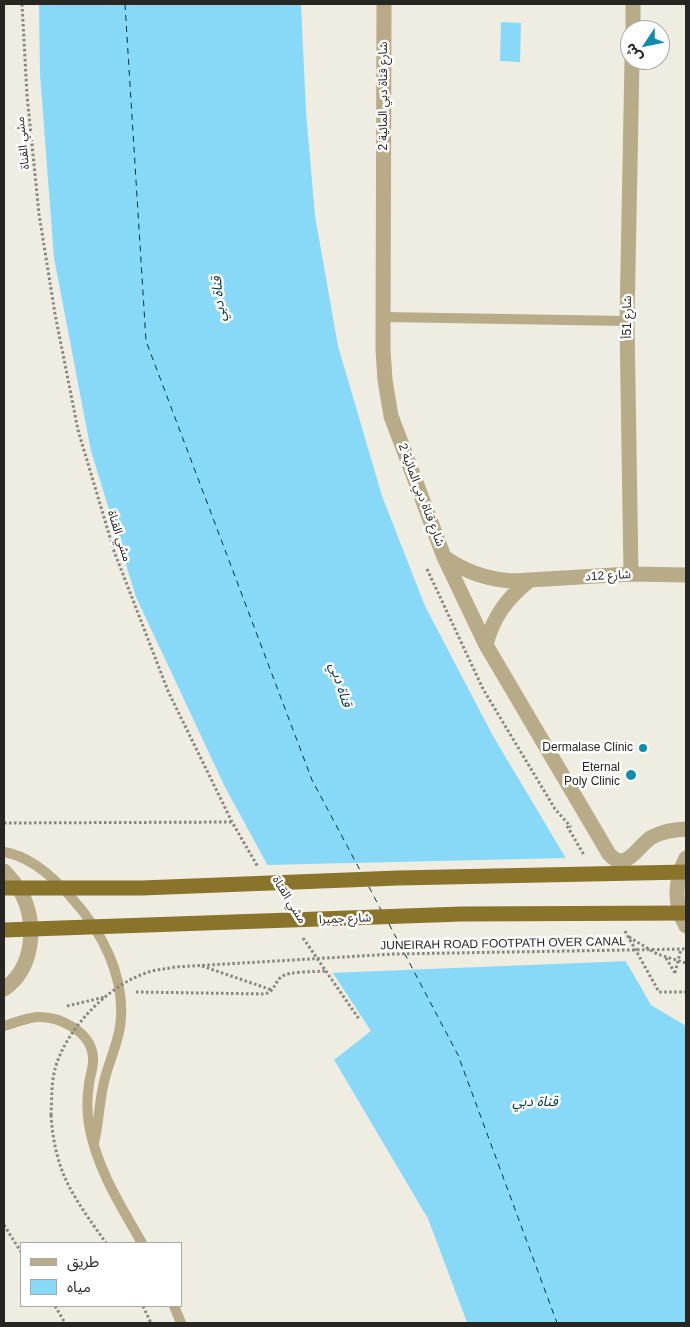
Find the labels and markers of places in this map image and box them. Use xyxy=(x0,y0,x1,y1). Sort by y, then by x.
place label: Dermalase Clinic xyxy=(542,741,633,755)
marker: Dermalase Clinic xyxy=(637,742,649,754)
place label: Eternal Poly Clinic xyxy=(564,761,620,789)
marker: Eternal Poly Clinic xyxy=(624,768,638,782)

